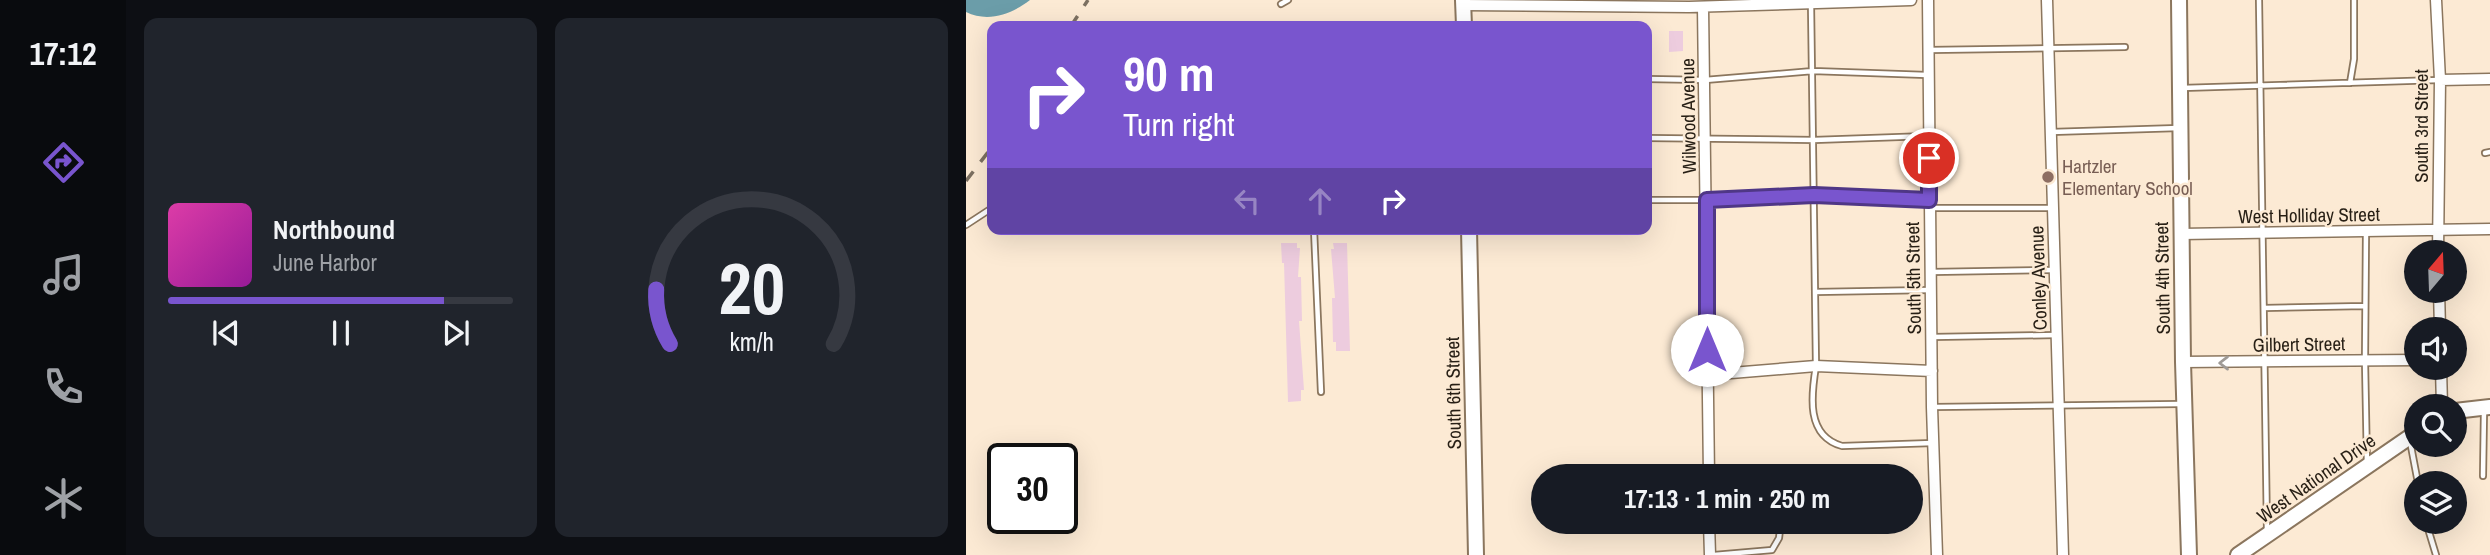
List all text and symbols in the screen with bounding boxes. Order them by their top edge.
text: 17:12 [29,32,97,75]
text: 90 m [1123,40,1215,106]
icon: right [1008,49,1099,140]
street label: Wilwood Avenue [1674,58,1702,174]
street label: South 3rd Street [2408,69,2434,183]
text: Turn right [1123,103,1235,146]
pin [1899,128,1959,188]
icon: directions [39,138,88,187]
icon: arrive [1910,139,1948,177]
place label: Hartzler Elementary School [2062,153,2193,201]
marker: Hartzler Elementary School [2040,169,2056,185]
icon: left [1228,182,1266,220]
icon: ahead [1301,182,1339,220]
icon: right [1374,182,1412,220]
street label: West Holliday Street [2238,201,2381,229]
text: Northbound [273,212,395,247]
street label: South 5th Street [1899,221,1927,335]
street label: South 4th Street [2148,221,2176,335]
street label: Conley Avenue [2023,225,2053,331]
text: 20 [718,239,785,337]
north arrow [2404,240,2468,303]
map controls [2404,240,2467,534]
text: June Harbor [273,247,377,278]
icon: music [39,250,88,299]
position arrow [1670,313,1744,387]
icon: previous [207,314,245,352]
icon: pause [322,314,360,352]
icon: next [437,314,475,352]
button: sound [2404,317,2467,380]
text: km/h [729,324,774,358]
street label: Gilbert Street [2252,330,2346,358]
street label: South 6th Street [1439,336,1467,450]
one-way arrow [2218,355,2228,371]
icon: phone [39,362,88,411]
button: search [2404,394,2467,457]
street label: West National Drive [2252,427,2380,529]
speed limit sign: 30 [987,443,1078,534]
button: layers [2404,471,2467,534]
icon: climate [39,474,88,523]
text: 17:13 · 1 min · 250 m [1624,481,1830,516]

